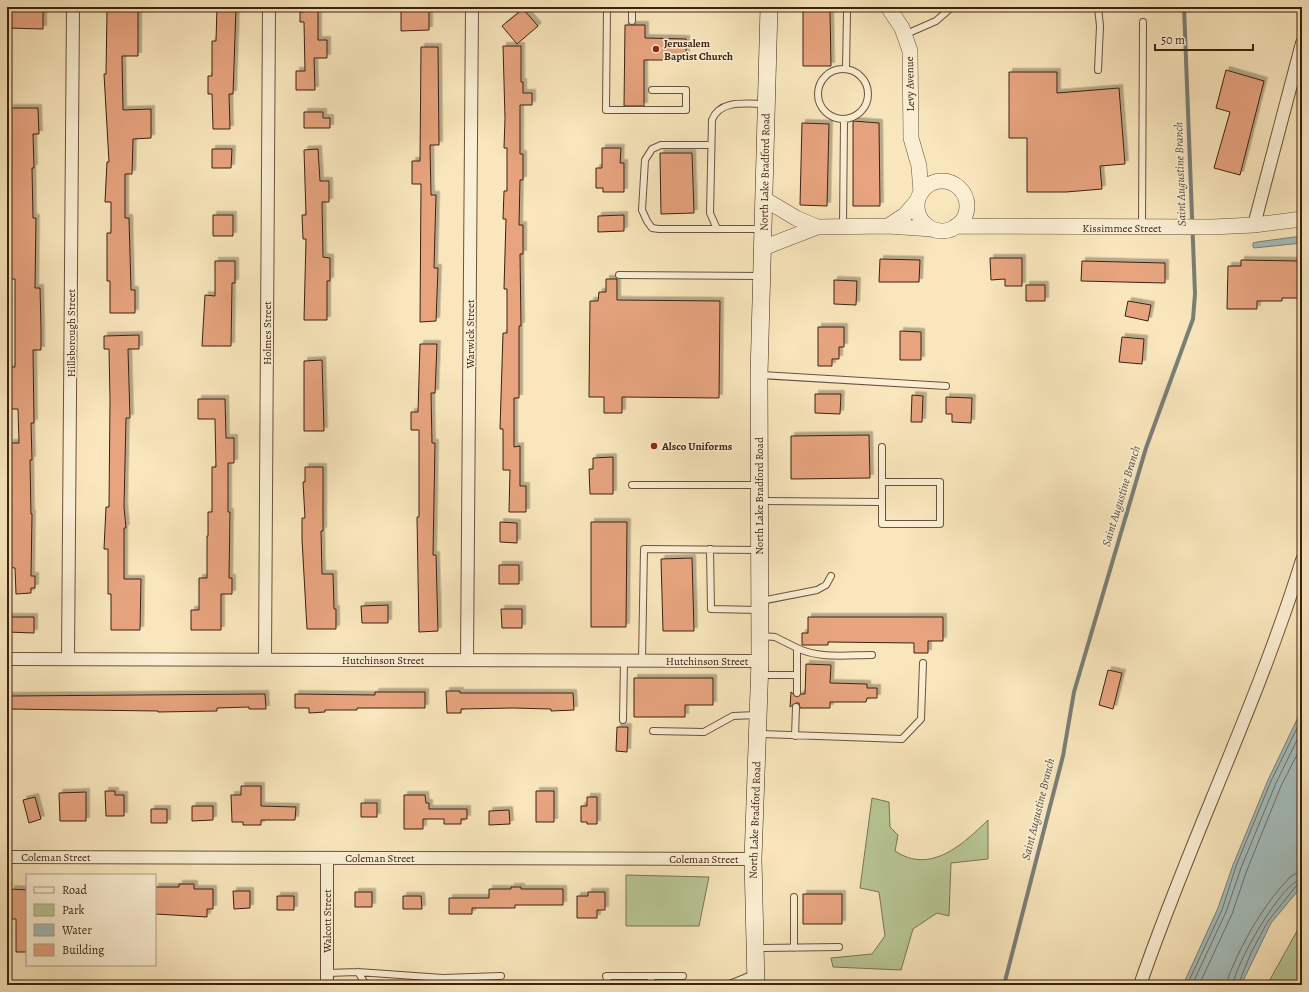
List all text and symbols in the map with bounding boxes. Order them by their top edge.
scale bar [1155,26,1253,52]
text: 50 m [1161,32,1185,48]
place label: Jerusalem Baptist Church [664,36,733,64]
marker: Jerusalem Baptist Church [651,44,661,54]
street label: Levy Avenue [902,56,918,112]
street label: North Lake Bradford Road [756,113,774,231]
water label: Saint Augustine Branch [1170,121,1190,227]
street label: Kissimmee Street [1082,221,1162,236]
street label: Hillsborough Street [64,288,79,377]
street label: Warwick Street [463,299,478,370]
street label: Holmes Street [260,301,275,365]
street label: North Lake Bradford Road [752,437,767,555]
place label: Alsco Uniforms [661,439,733,454]
marker: Alsco Uniforms [649,441,659,451]
water label: Saint Augustine Branch [1098,444,1144,548]
street label: Hutchinson Street [342,653,425,668]
street label: Hutchinson Street [666,654,749,669]
water label: Saint Augustine Branch [1018,756,1058,862]
street label: North Lake Bradford Road [745,761,765,879]
street label: Coleman Street [21,850,91,865]
street label: Coleman Street [345,851,415,866]
street label: Coleman Street [669,852,739,867]
legend [26,874,156,966]
text: Road [62,882,88,898]
street label: Walcott Street [320,889,335,954]
text: Park [62,902,85,918]
text: Water [61,922,92,938]
text: Building [62,942,104,958]

